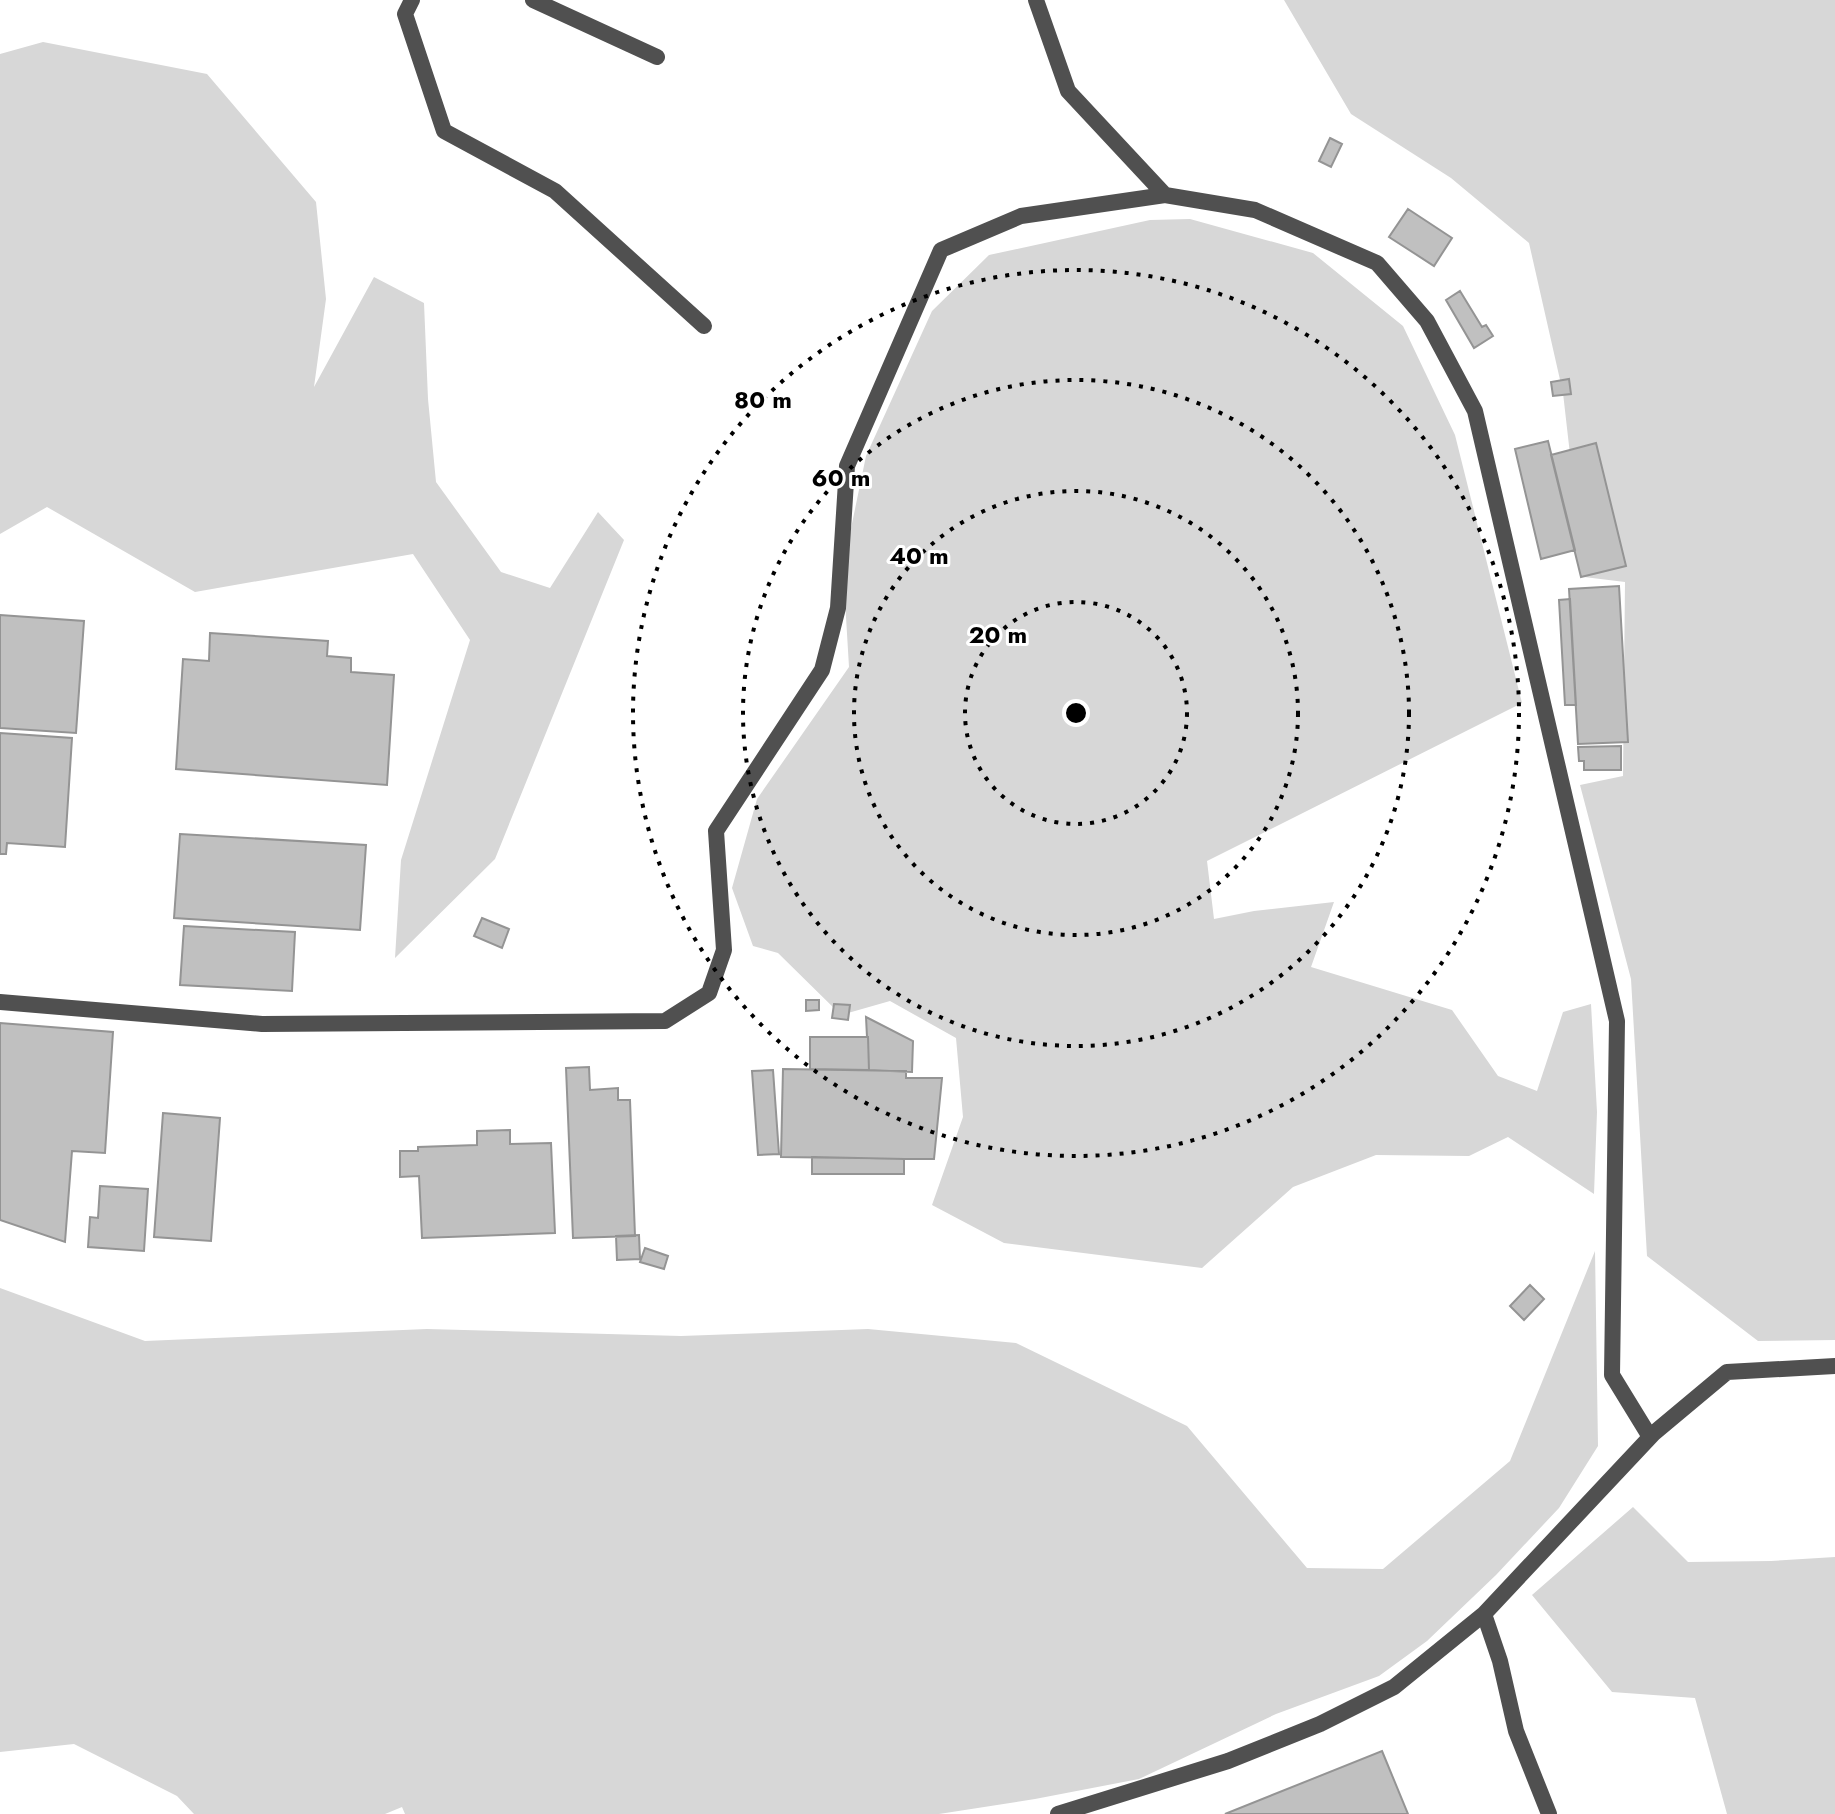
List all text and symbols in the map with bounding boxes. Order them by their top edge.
text: 80 m [734,382,792,417]
text: 60 m [812,460,870,495]
text: 40 m [889,538,949,573]
text: 20 m [969,617,1027,652]
centre of rings [1062,699,1090,727]

